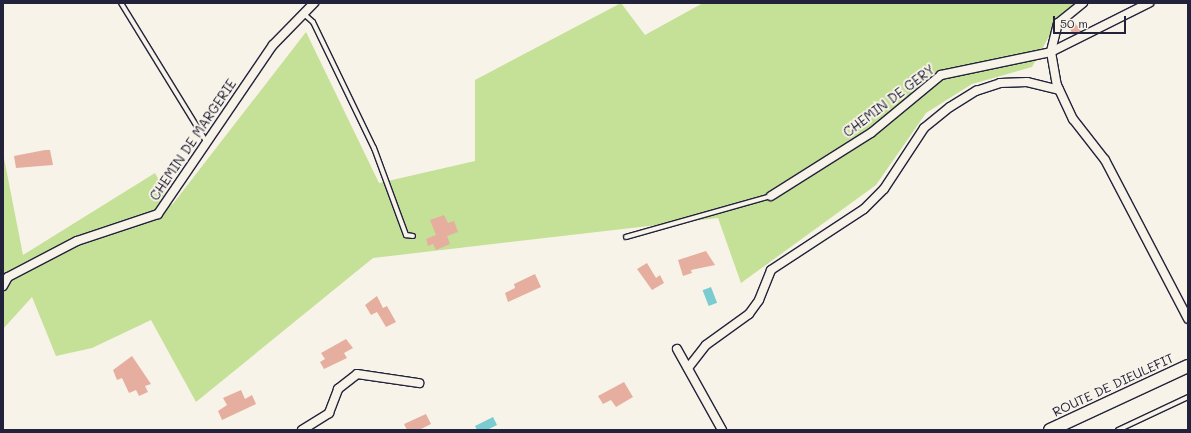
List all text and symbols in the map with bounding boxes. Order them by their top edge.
scale bar [1055,8,1128,34]
text: 50 m [1060,15,1088,31]
street label: CHEMIN DE GERY [840,62,938,140]
street label: CHEMIN DE MARGERIE [147,77,239,203]
street label: ROUTE DE DIEULEFIT [1050,350,1176,420]

